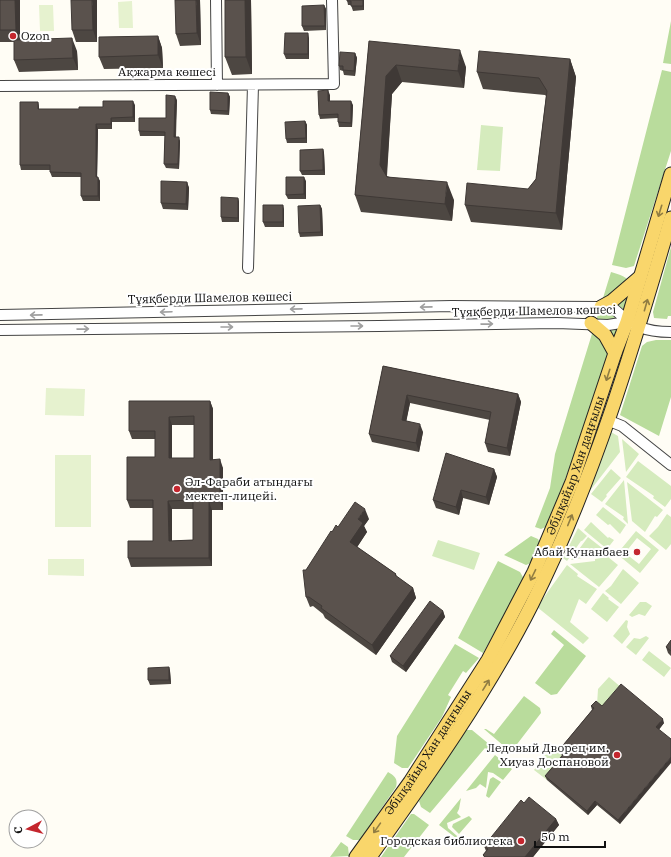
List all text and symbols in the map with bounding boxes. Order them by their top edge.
place label: Ozon [21,28,50,43]
marker: Ozon [8,31,18,41]
street label: Ақжарма көшесі [118,64,216,79]
one-way arrow [656,204,663,217]
street label: Тұяқберди Шамелов көшесі [128,289,293,306]
one-way arrow [643,299,650,312]
street label: Тұяқберди Шамелов көшесі [452,302,617,319]
one-way arrow [420,303,433,311]
one-way arrow [290,305,303,313]
one-way arrow [160,308,173,316]
one-way arrow [30,312,43,319]
one-way arrow [480,320,493,328]
one-way arrow [350,322,363,330]
one-way arrow [220,323,233,331]
one-way arrow [76,325,89,333]
one-way arrow [603,369,611,381]
street label: Әбілқайыр Хан даңғылы [543,393,607,537]
place label: Әл-Фараби атындағы мектеп-лицейі. [185,474,313,503]
marker: Әл-Фараби атындағы мектеп-лицейі. [172,484,182,494]
one-way arrow [566,514,574,526]
place label: Абай Кунанбаев [534,544,629,559]
marker: Абай Кунанбаев [632,547,642,557]
one-way arrow [529,569,536,581]
one-way arrow [482,679,490,691]
street label: Әбілқайыр Хан даңғылы [381,686,474,818]
place label: Ледовый Дворец им. Хиуаз Доспановой [487,740,609,769]
marker: Ледовый Дворец им. Хиуаз Доспановой [612,750,622,760]
north arrow [8,809,48,849]
one-way arrow [372,823,381,834]
scale bar [535,823,605,849]
text: С [11,826,25,835]
text: 50 m [541,829,570,844]
place label: Городская библиотека [380,833,513,848]
marker: Городская библиотека [516,836,526,846]

